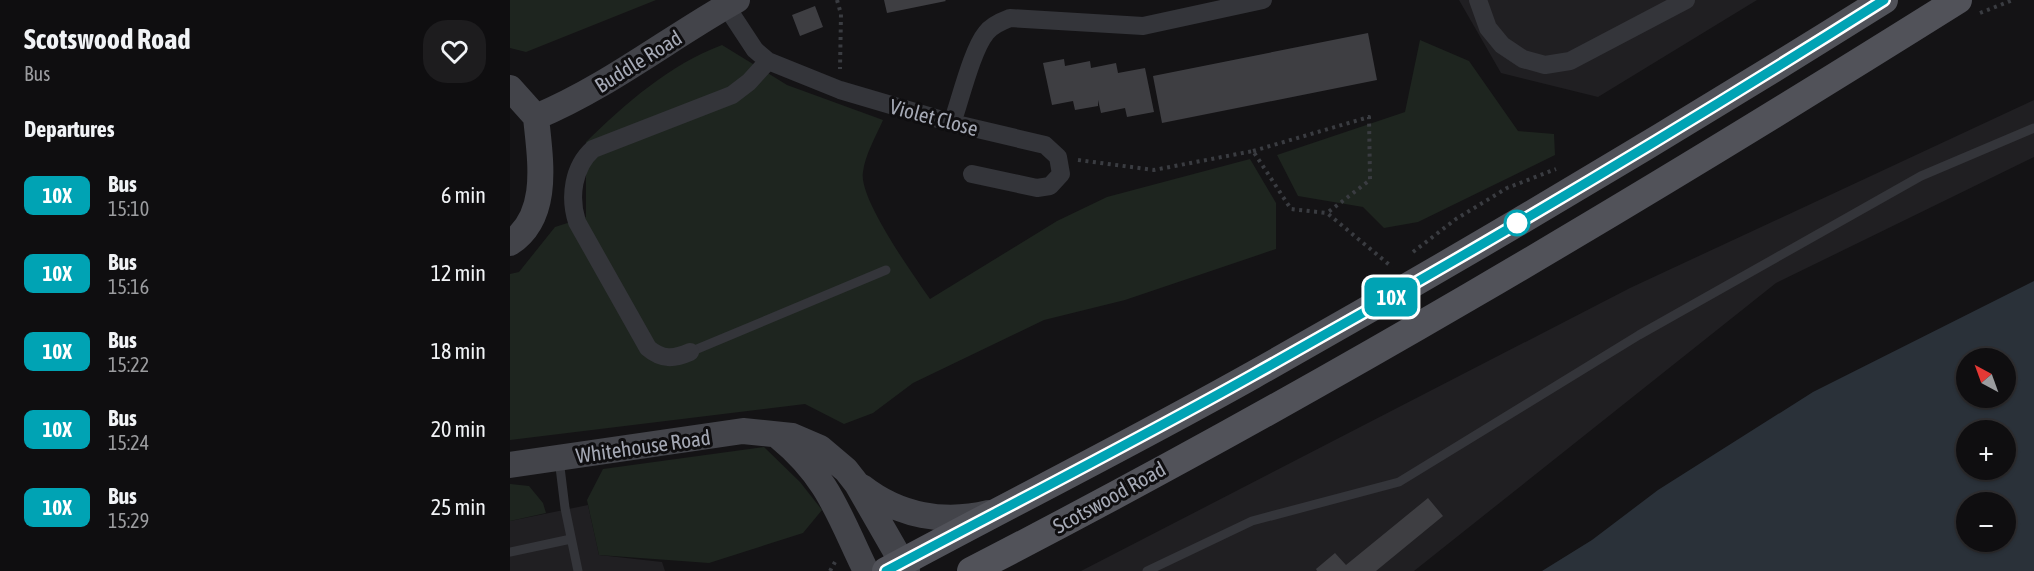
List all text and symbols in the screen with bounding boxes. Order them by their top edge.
button: heart [423,20,486,83]
text: Scotswood Road [24,23,191,55]
street label: Buddle Road [590,25,686,97]
text: Bus [24,62,50,85]
street label: Violet Close [887,94,981,140]
text: Departures [24,116,114,142]
text: Bus [108,171,137,197]
text: 6 min [441,182,486,208]
text: 10X [42,183,72,207]
text: 15:10 [108,197,149,220]
unlabelled marker [1504,210,1530,236]
text: Bus [108,249,137,275]
text: 12 min [431,260,486,286]
text: 10X [42,261,72,285]
text: 15:16 [108,275,149,298]
line badge: 10X [1356,278,1426,316]
text: 10X [1376,285,1406,309]
text: Bus [108,327,137,353]
text: 18 min [431,338,486,364]
text: 10X [42,339,72,363]
north arrow [1956,348,2016,408]
map controls [1956,348,2016,552]
text: 15:22 [108,353,149,376]
text: Bus [108,405,137,431]
text: 20 min [431,416,486,442]
text: 10X [42,417,72,441]
button: + [1956,420,2016,480]
street label: Whitehouse Road [574,425,712,467]
text: 15:24 [108,431,149,454]
street label: Scotswood Road [1049,456,1169,538]
text: Bus [108,483,137,509]
button: − [1956,492,2016,552]
text: 25 min [431,494,486,520]
text: 10X [42,495,72,519]
text: 15:29 [108,509,149,532]

